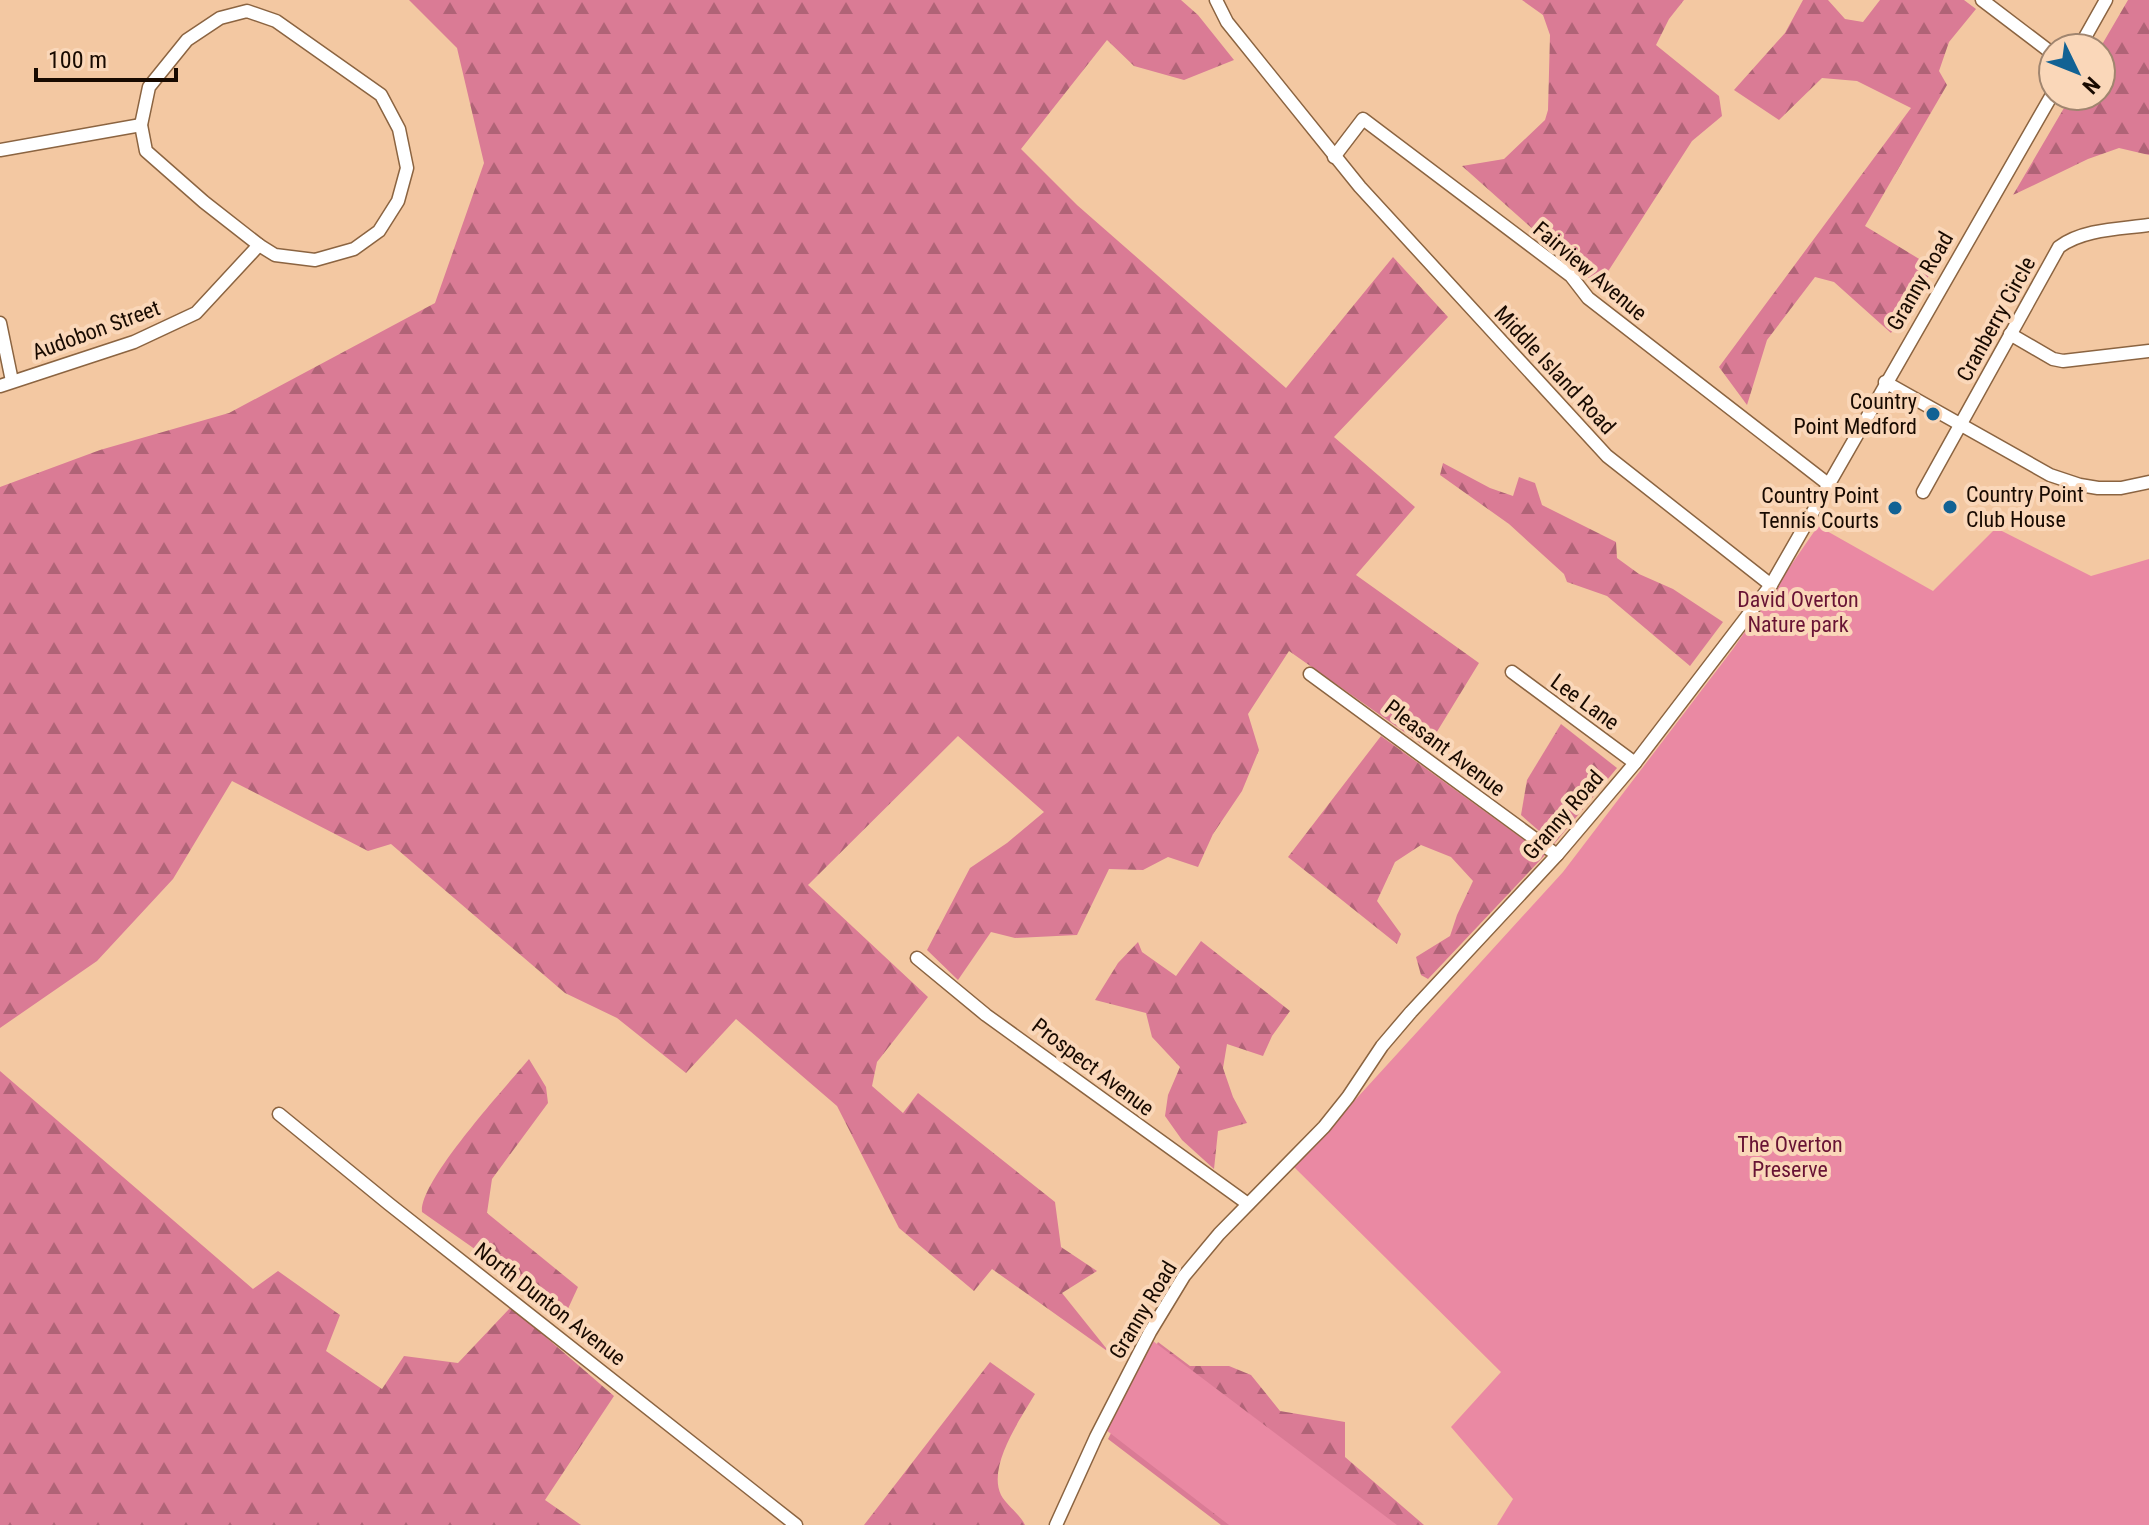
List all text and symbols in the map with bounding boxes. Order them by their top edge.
scale bar [36,32,176,82]
north arrow [2037,32,2117,112]
text: 100 m [48,46,107,74]
text: N [2078,72,2105,99]
street label: Fairview Avenue [1528,216,1652,326]
street label: Granny Road [1882,227,1958,335]
street label: Cranberry Circle [1952,252,2040,386]
street label: Audobon Street [29,295,163,365]
street label: Middle Island Road [1489,301,1621,439]
place label: Country Point Medford [1793,389,1917,439]
marker: Country Point Medford [1924,405,1942,423]
place label: Country Point Club House [1966,482,2084,532]
place label: Country Point Tennis Courts [1759,483,1879,533]
marker: Country Point Club House [1941,498,1959,516]
marker: Country Point Tennis Courts [1886,499,1904,517]
park label: David Overton Nature park [1737,587,1859,637]
street label: Lee Lane [1546,669,1624,735]
street label: Pleasant Avenue [1380,695,1510,801]
street label: Granny Road [1518,765,1608,865]
street label: Prospect Avenue [1027,1013,1159,1121]
park label: The Overton Preserve [1737,1132,1843,1182]
street label: North Dunton Avenue [470,1237,630,1371]
street label: Granny Road [1104,1257,1182,1363]

